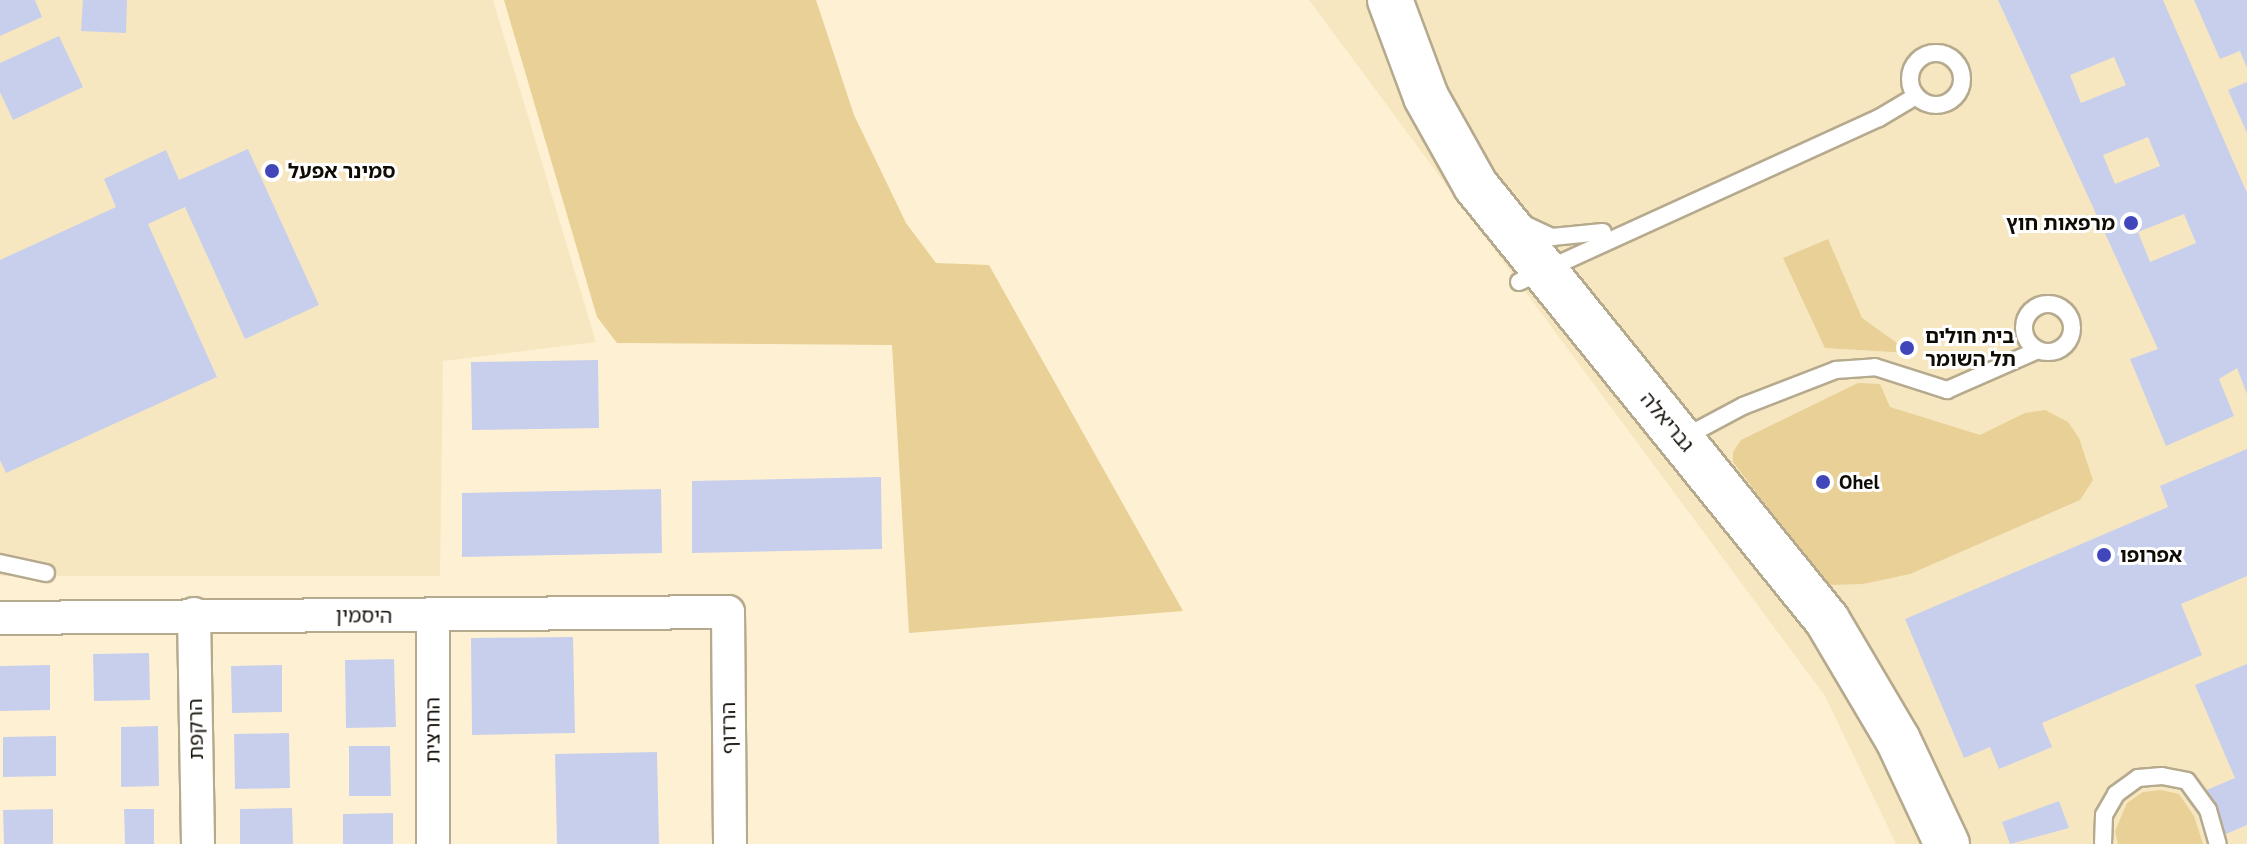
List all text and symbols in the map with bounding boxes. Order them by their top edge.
place label: סמינר אפעל [288,159,396,183]
marker: סמינר אפעל [263,162,281,180]
place label: מרפאות חוץ [2006,211,2115,235]
marker: מרפאות חוץ [2122,214,2140,232]
place label: בית חולים תל השומר [1925,324,2016,371]
marker: בית חולים תל השומר [1896,337,1918,359]
street label: גבריאלה [1635,387,1699,457]
place label: Ohel [1839,470,1879,494]
marker: Ohel [1814,473,1832,491]
place label: אפרופו [2120,543,2182,567]
marker: אפרופו [2095,546,2113,564]
street label: היסמין [335,604,393,628]
street label: החרצית [421,697,445,763]
street label: הרקפת [183,698,209,760]
street label: הרדוף [717,702,741,754]

